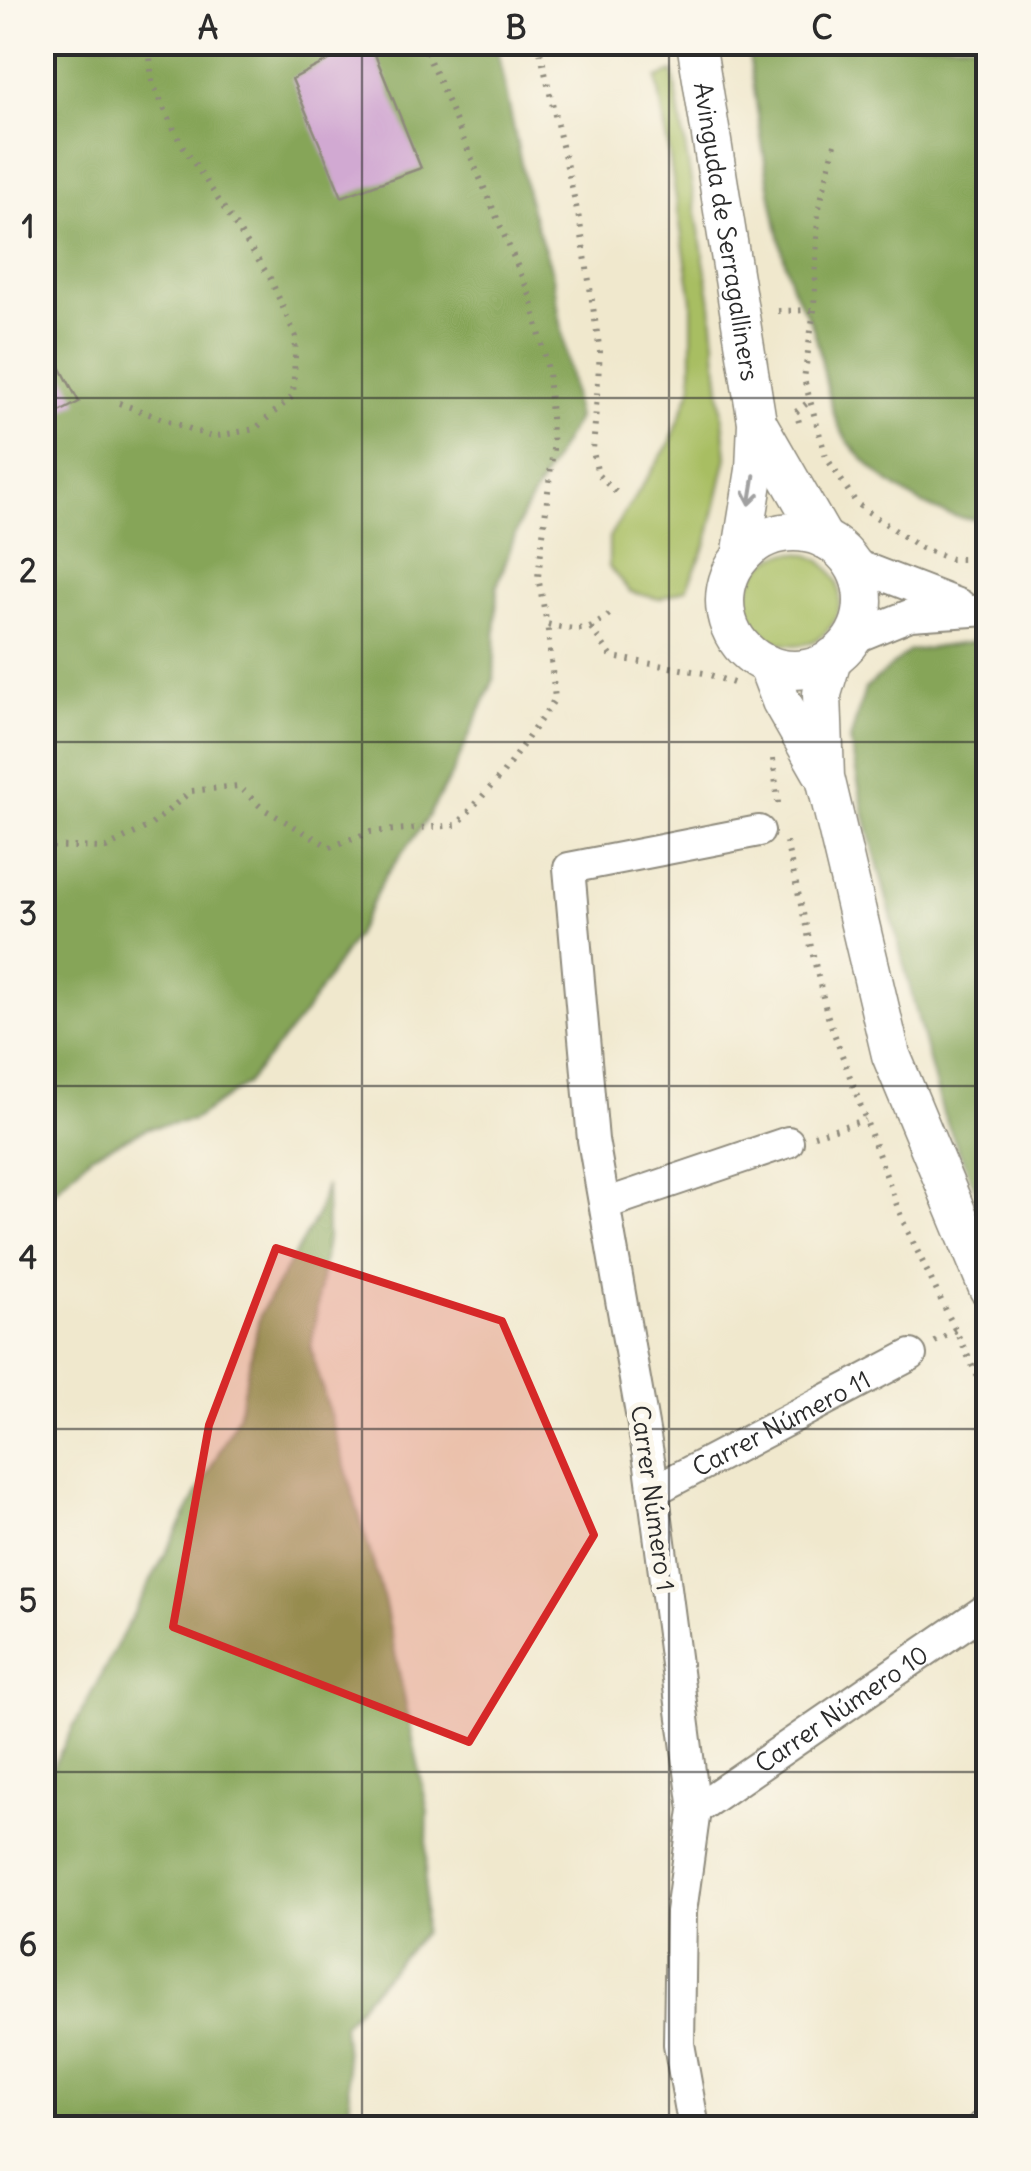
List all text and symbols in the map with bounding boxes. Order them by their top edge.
text: A [198,7,218,48]
text: B [506,7,526,48]
text: C [811,7,833,48]
street label: Avinguda de Serragalliners [687,80,766,383]
text: 1 [22,206,34,247]
one-way arrow [742,473,760,506]
text: 2 [19,550,37,591]
text: 3 [19,893,37,934]
text: 4 [19,1237,37,1278]
street label: Carrer Número 11 [687,1363,876,1483]
street label: Carrer Número 1 [624,1403,682,1593]
text: 5 [19,1580,37,1621]
street label: Carrer Número 10 [749,1638,934,1780]
text: 6 [19,1924,37,1965]

